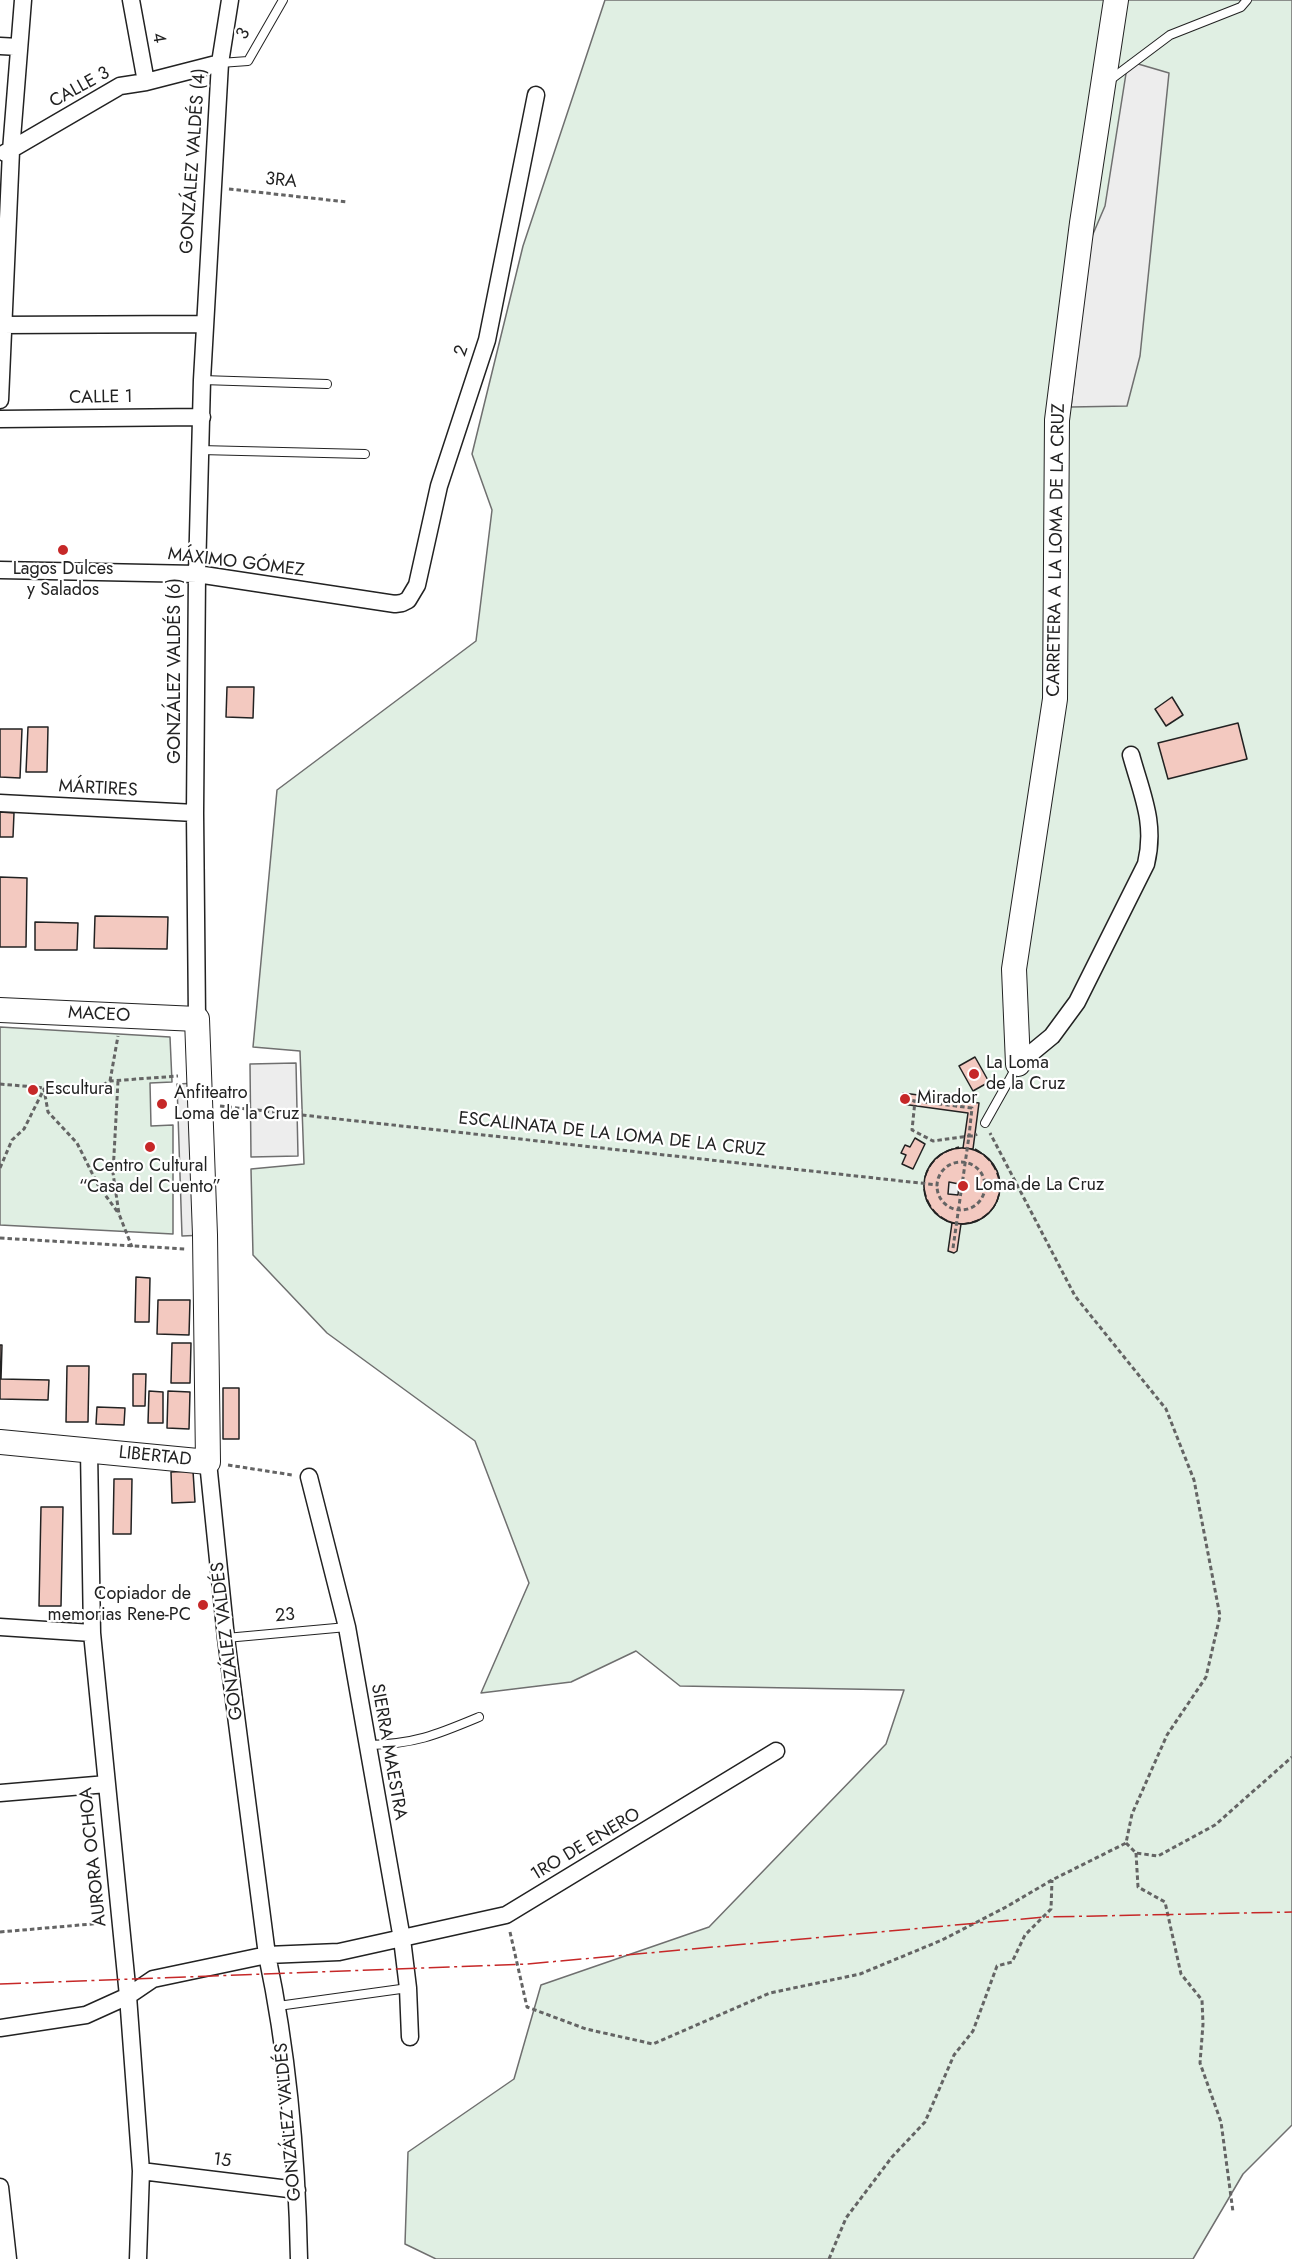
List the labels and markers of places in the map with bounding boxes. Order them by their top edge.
marker: Lagos Dulces y Salados [56,543,70,557]
place label: Lagos Dulces y Salados [13,559,113,602]
place label: La Loma de la Cruz [986,1053,1065,1096]
marker: La Loma de la Cruz [967,1067,981,1081]
place label: Escultura [45,1079,113,1101]
marker: Escultura [26,1083,40,1097]
place label: Anfiteatro Loma de la Cruz [174,1083,299,1126]
place label: Mirador [917,1088,977,1110]
marker: Mirador [898,1092,912,1106]
marker: Anfiteatro Loma de la Cruz [155,1097,169,1111]
marker: Centro Cultural “Casa del Cuento” [143,1140,157,1154]
place label: Centro Cultural “Casa del Cuento” [79,1156,221,1198]
place label: Loma de La Cruz [975,1175,1104,1197]
marker: Loma de La Cruz [956,1179,970,1193]
place label: Copiador de memorias Rene-PC [48,1584,191,1626]
marker: Copiador de memorias Rene-PC [196,1598,210,1612]

